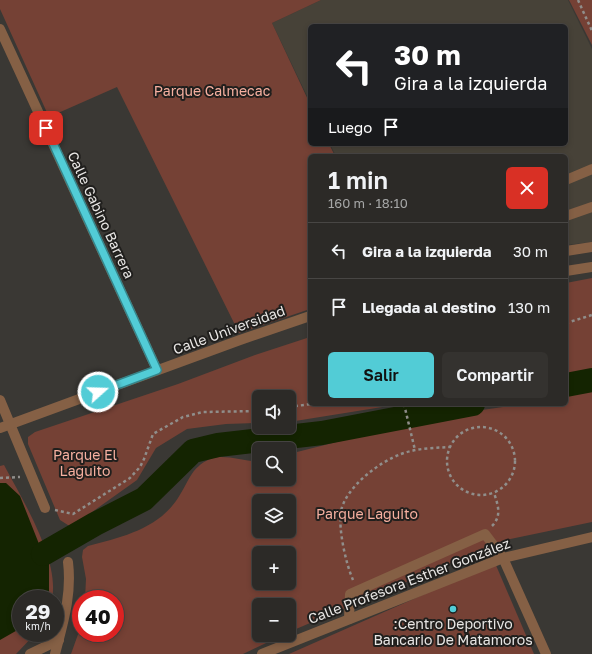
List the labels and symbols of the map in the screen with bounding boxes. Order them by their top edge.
park label: Parque Calmecac [154,82,271,99]
pin [29,111,63,145]
street label: Calle Gabino Barrera [65,149,138,281]
street label: Calle Universidad [171,301,287,358]
position arrow [77,371,119,413]
park label: Parque El Laguito [53,446,117,479]
park label: Parque Laguito [316,505,418,522]
street label: Calle Profesora Esther González [305,534,512,627]
speed limit sign: 40 [72,590,124,642]
marker: :Centro Deportivo Bancario De Matamoros [448,604,458,614]
place label: :Centro Deportivo Bancario De Matamoros [373,615,533,648]

